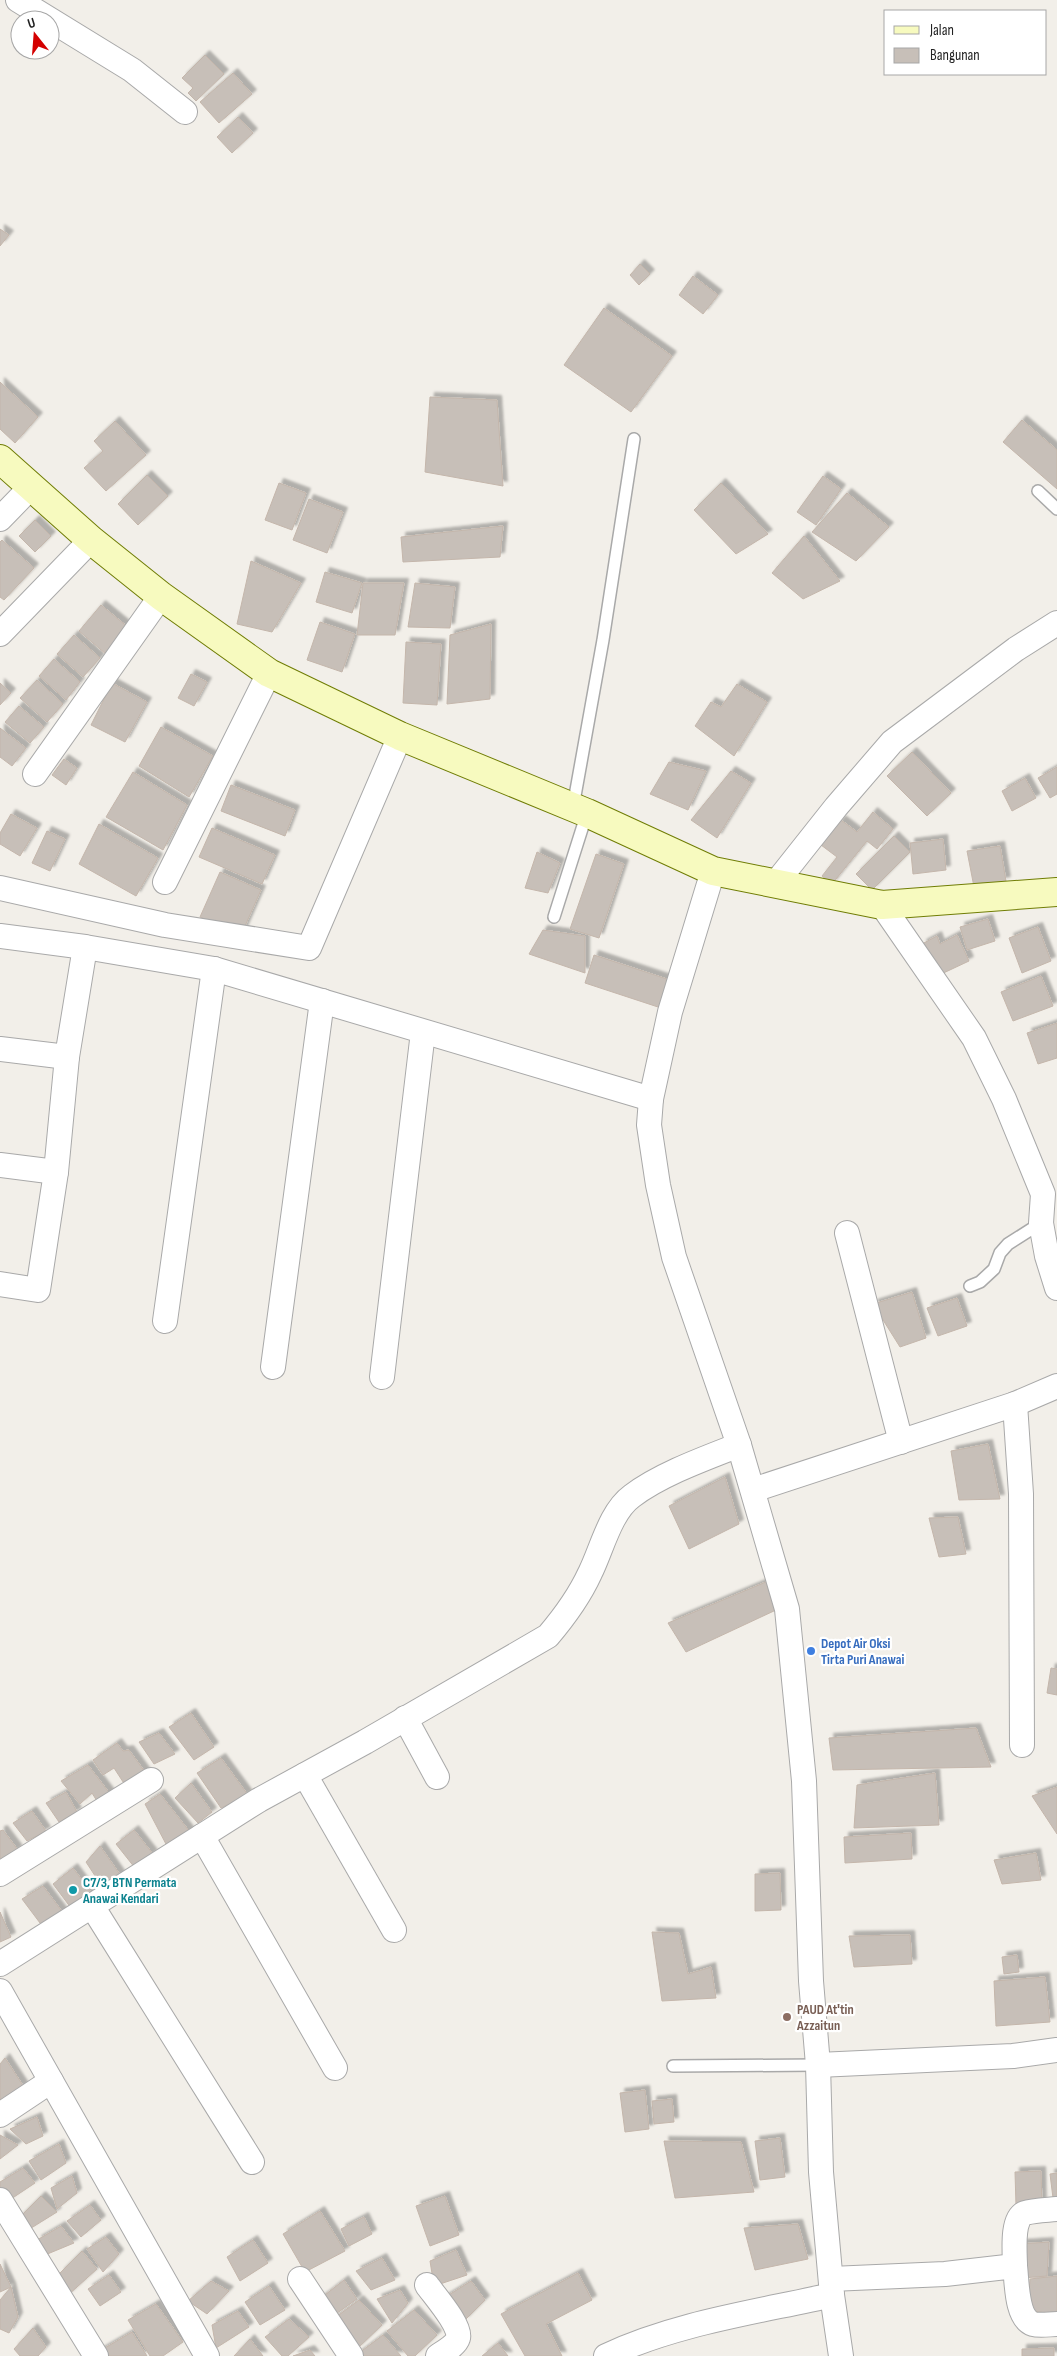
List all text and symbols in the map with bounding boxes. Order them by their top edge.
north arrow [10,10,60,60]
legend [884,10,1047,75]
text: U [25,14,37,32]
text: Jalan [929,21,954,40]
text: Bangunan [930,46,980,65]
place label: Depot Air Oksi Tirta Puri Anawai [821,1635,905,1668]
marker: Depot Air Oksi Tirta Puri Anawai [805,1645,817,1657]
place label: C7/3, BTN Permata Anawai Kendari [82,1874,177,1907]
marker: C7/3, BTN Permata Anawai Kendari [67,1884,79,1896]
place label: PAUD At'tin Azzaitun [796,2001,854,2034]
marker: PAUD At'tin Azzaitun [781,2011,793,2023]

